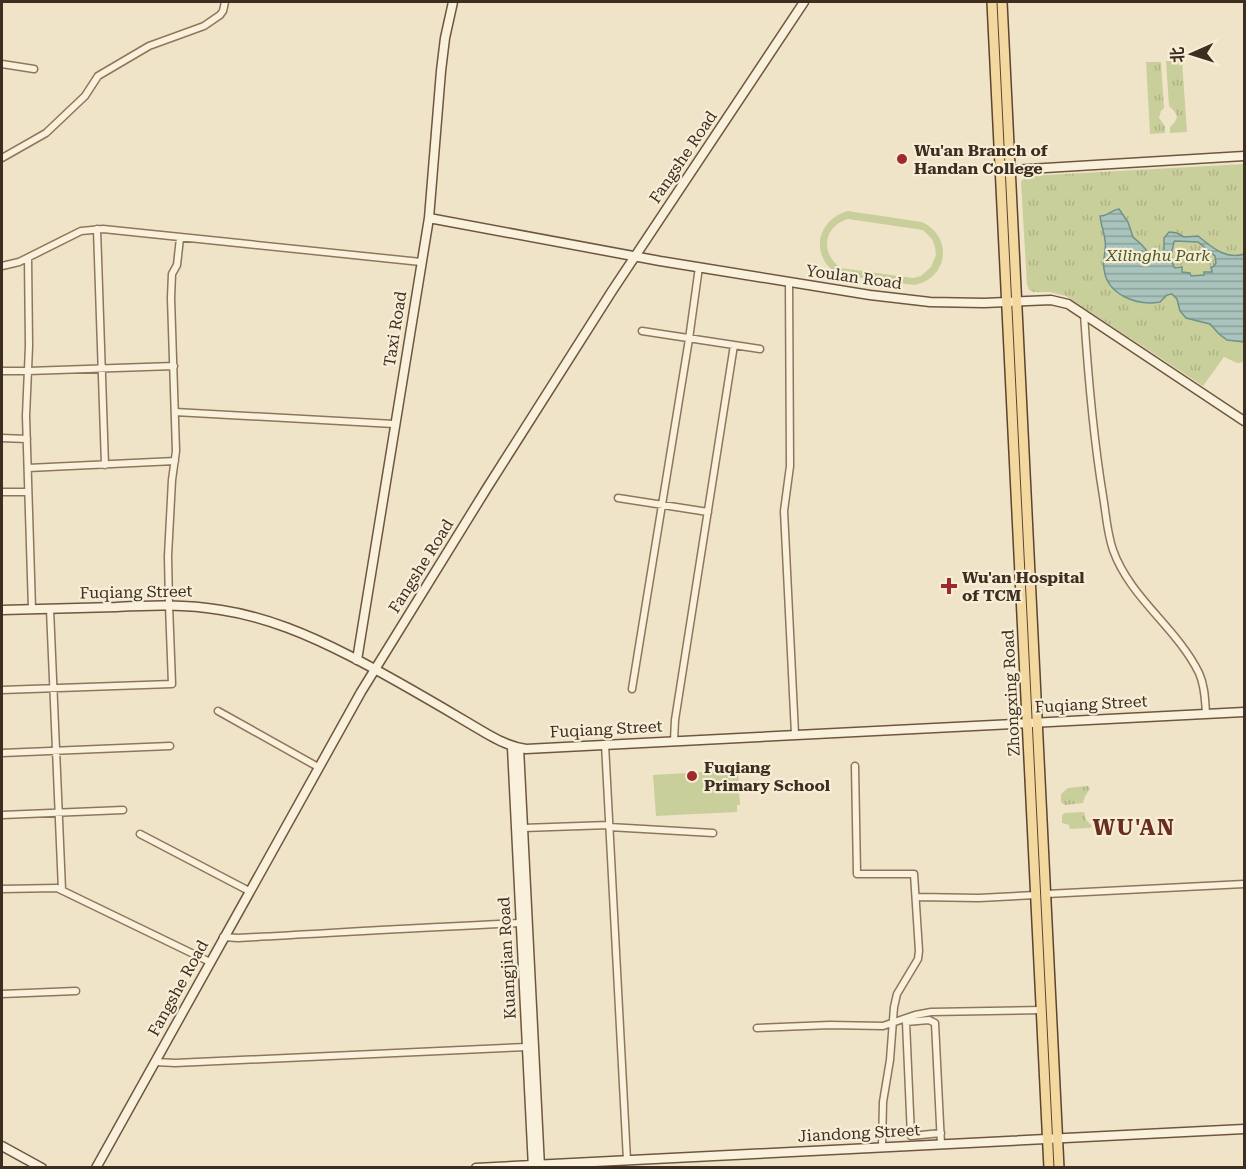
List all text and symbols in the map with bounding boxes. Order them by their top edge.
north arrow [1162,24,1222,84]
text: 北 [1168,46,1187,63]
street label: Fangshe Road [645,107,721,207]
place label: Wu'an Branch of Handan College [914,141,1049,178]
marker: Wu'an Branch of Handan College [895,152,909,166]
park label: Xilinghu Park [1105,246,1210,265]
street label: Youlan Road [805,261,903,293]
street label: Taxi Road [380,290,410,368]
street label: Fangshe Road [385,516,457,616]
place label: Wu'an Hospital of TCM [962,568,1085,605]
marker: Wu'an Hospital of TCM [940,577,958,595]
street label: Fuqiang Street [79,582,193,602]
street label: Zhongxing Road [998,629,1024,757]
street label: Fuqiang Street [1034,692,1148,716]
street label: Fuqiang Street [549,717,663,741]
place label: Fuqiang Primary School [704,758,831,795]
marker: Fuqiang Primary School [685,769,699,783]
district label: WU'AN [1093,815,1175,840]
street label: Kuangjian Road [494,896,520,1020]
street label: Fangshe Road [144,937,212,1039]
street label: Jiandong Street [797,1120,921,1146]

